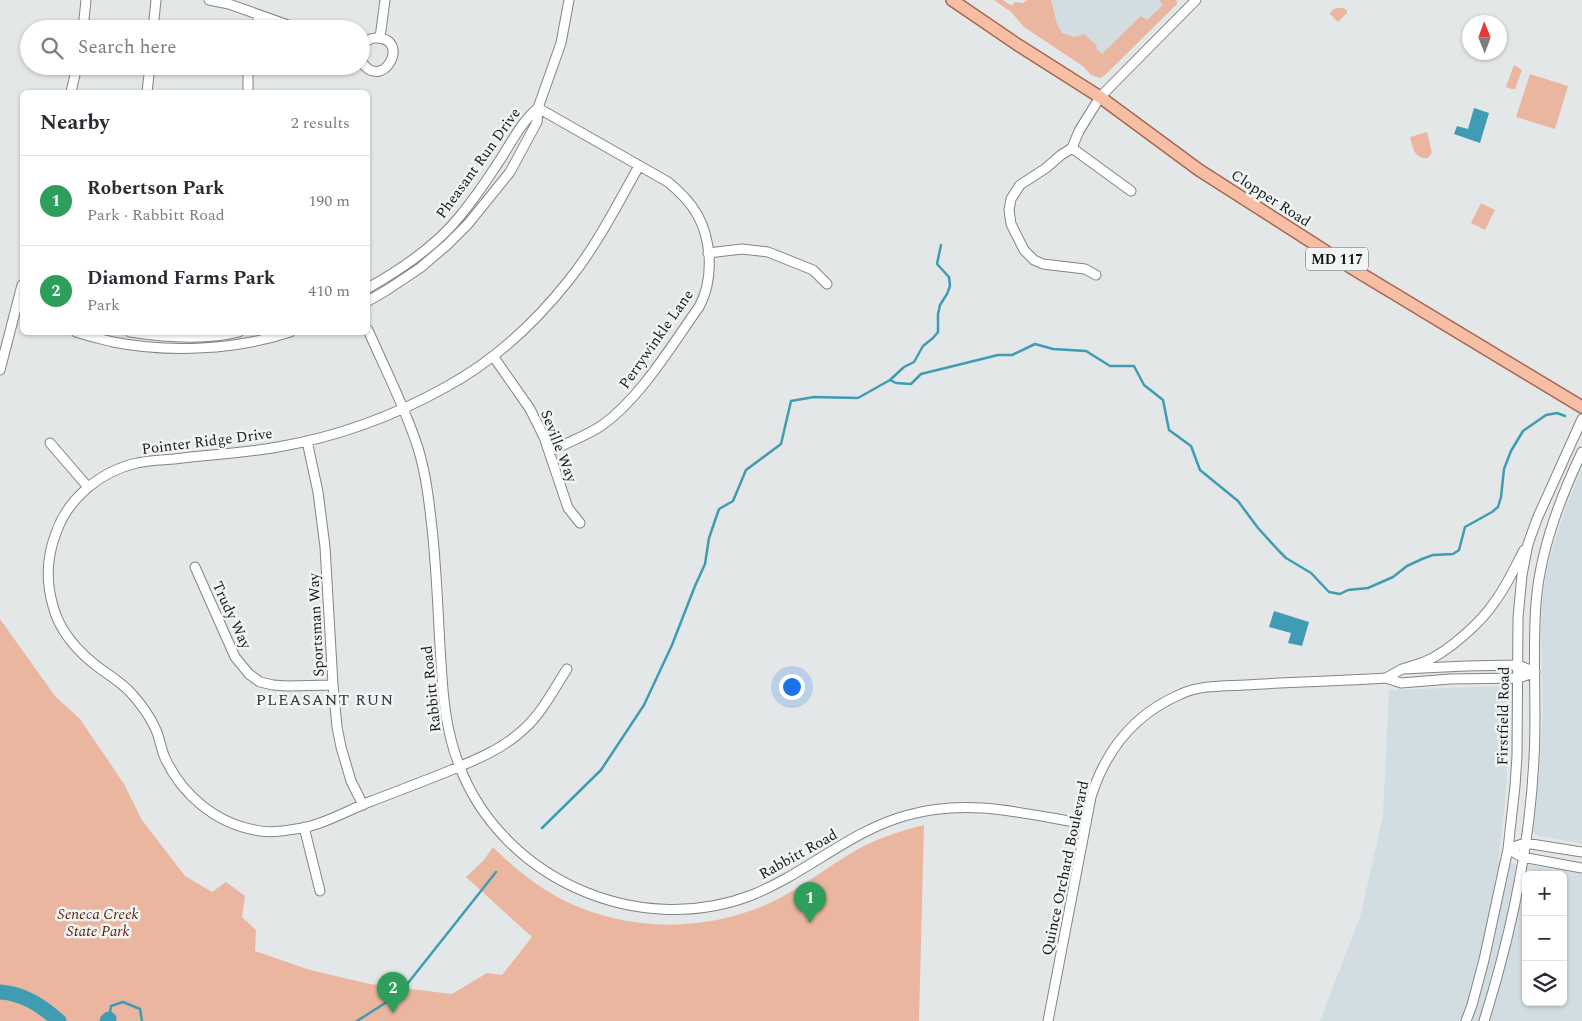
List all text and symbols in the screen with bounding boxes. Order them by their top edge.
north arrow [1462,15,1507,60]
search box [20,20,370,75]
text: Search here [78,33,177,62]
icon: search [38,34,66,62]
street label: Pheasant Run Drive [430,103,527,223]
text: Nearby [40,107,110,139]
text: 2 results [291,111,350,135]
street label: Clopper Road [1226,164,1315,233]
text: Robertson Park [87,174,224,203]
text: 1 [52,189,60,213]
text: 190 m [308,189,350,213]
text: Park · Rabbitt Road [87,203,225,227]
road number: MD 117 [1306,248,1368,270]
text: Diamond Farms Park [87,264,275,293]
text: 2 [52,279,60,303]
text: 410 m [308,279,350,303]
street label: Perrywinkle Lane [613,285,699,394]
text: Park [87,293,120,317]
street label: Seville Way [534,407,583,487]
street label: Pointer Ridge Drive [140,422,274,461]
street label: Sportsman Way [302,572,331,677]
street label: Trudy Way [206,578,258,654]
street label: Rabbitt Road [416,645,447,733]
street label: Firstfield Road [1491,666,1516,766]
your location [779,674,805,700]
district label: PLEASANT RUN [256,688,394,712]
street label: Quince Orchard Boulevard [1036,778,1095,958]
street label: Rabbitt Road [755,823,842,886]
map controls [1522,871,1567,1006]
button: + [1522,871,1567,916]
pin: 1 [794,882,826,923]
park label: Seneca Creek State Park [57,903,139,943]
button: − [1522,916,1567,961]
button: layers [1522,961,1567,1006]
pin: 2 [377,972,409,1013]

